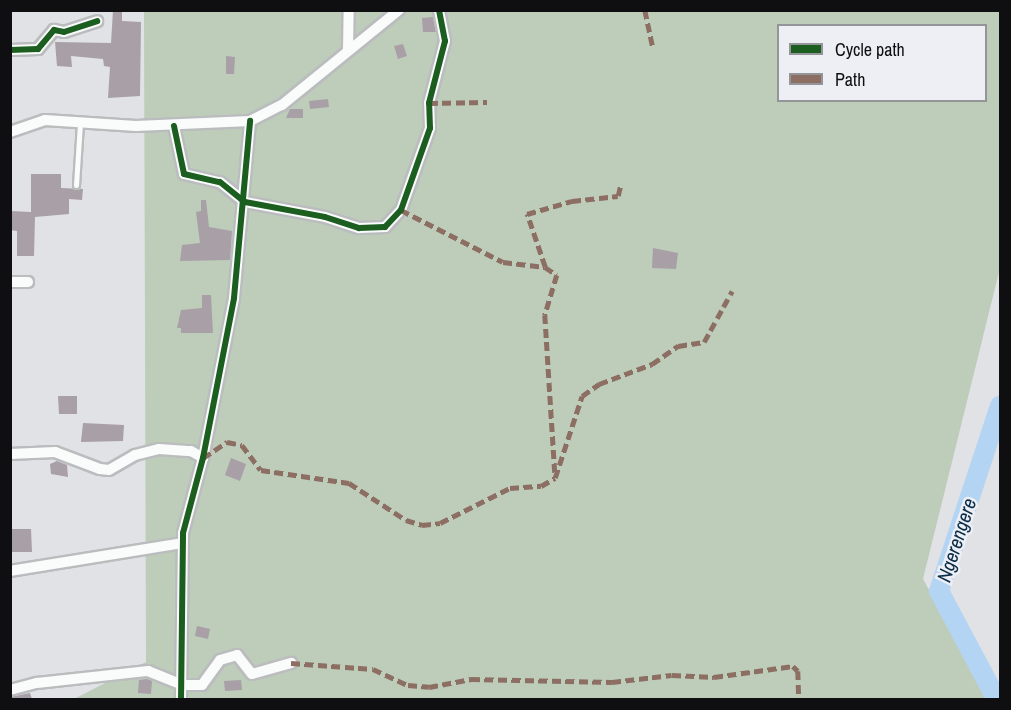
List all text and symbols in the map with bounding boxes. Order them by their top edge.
legend [777,24,987,102]
text: Cycle path [835,37,905,62]
text: Path [835,67,865,92]
water label: Ngerengere [931,495,981,585]

